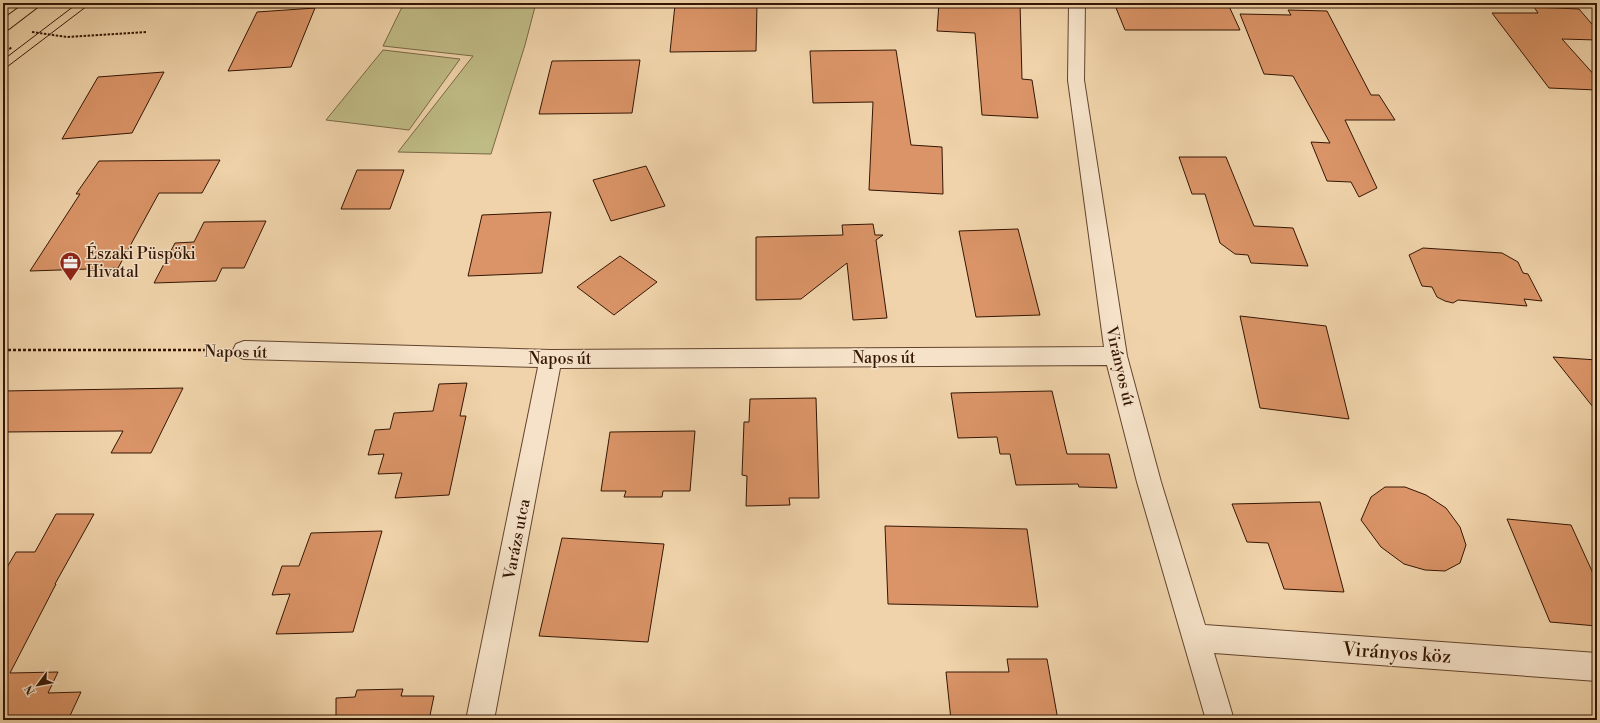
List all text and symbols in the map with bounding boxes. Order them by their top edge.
place label: Északi Püspöki Hivatal [86,242,196,282]
office icon: Északi Püspöki Hivatal [58,249,84,282]
street label: Virányos út [1101,323,1139,409]
street label: Napos út [204,341,268,363]
street label: Napos út [852,348,916,368]
street label: Napos út [528,349,592,369]
street label: Varázs utca [499,496,535,582]
street label: Virányos köz [1341,637,1452,669]
north arrow [18,665,58,705]
text: N [22,682,39,697]

